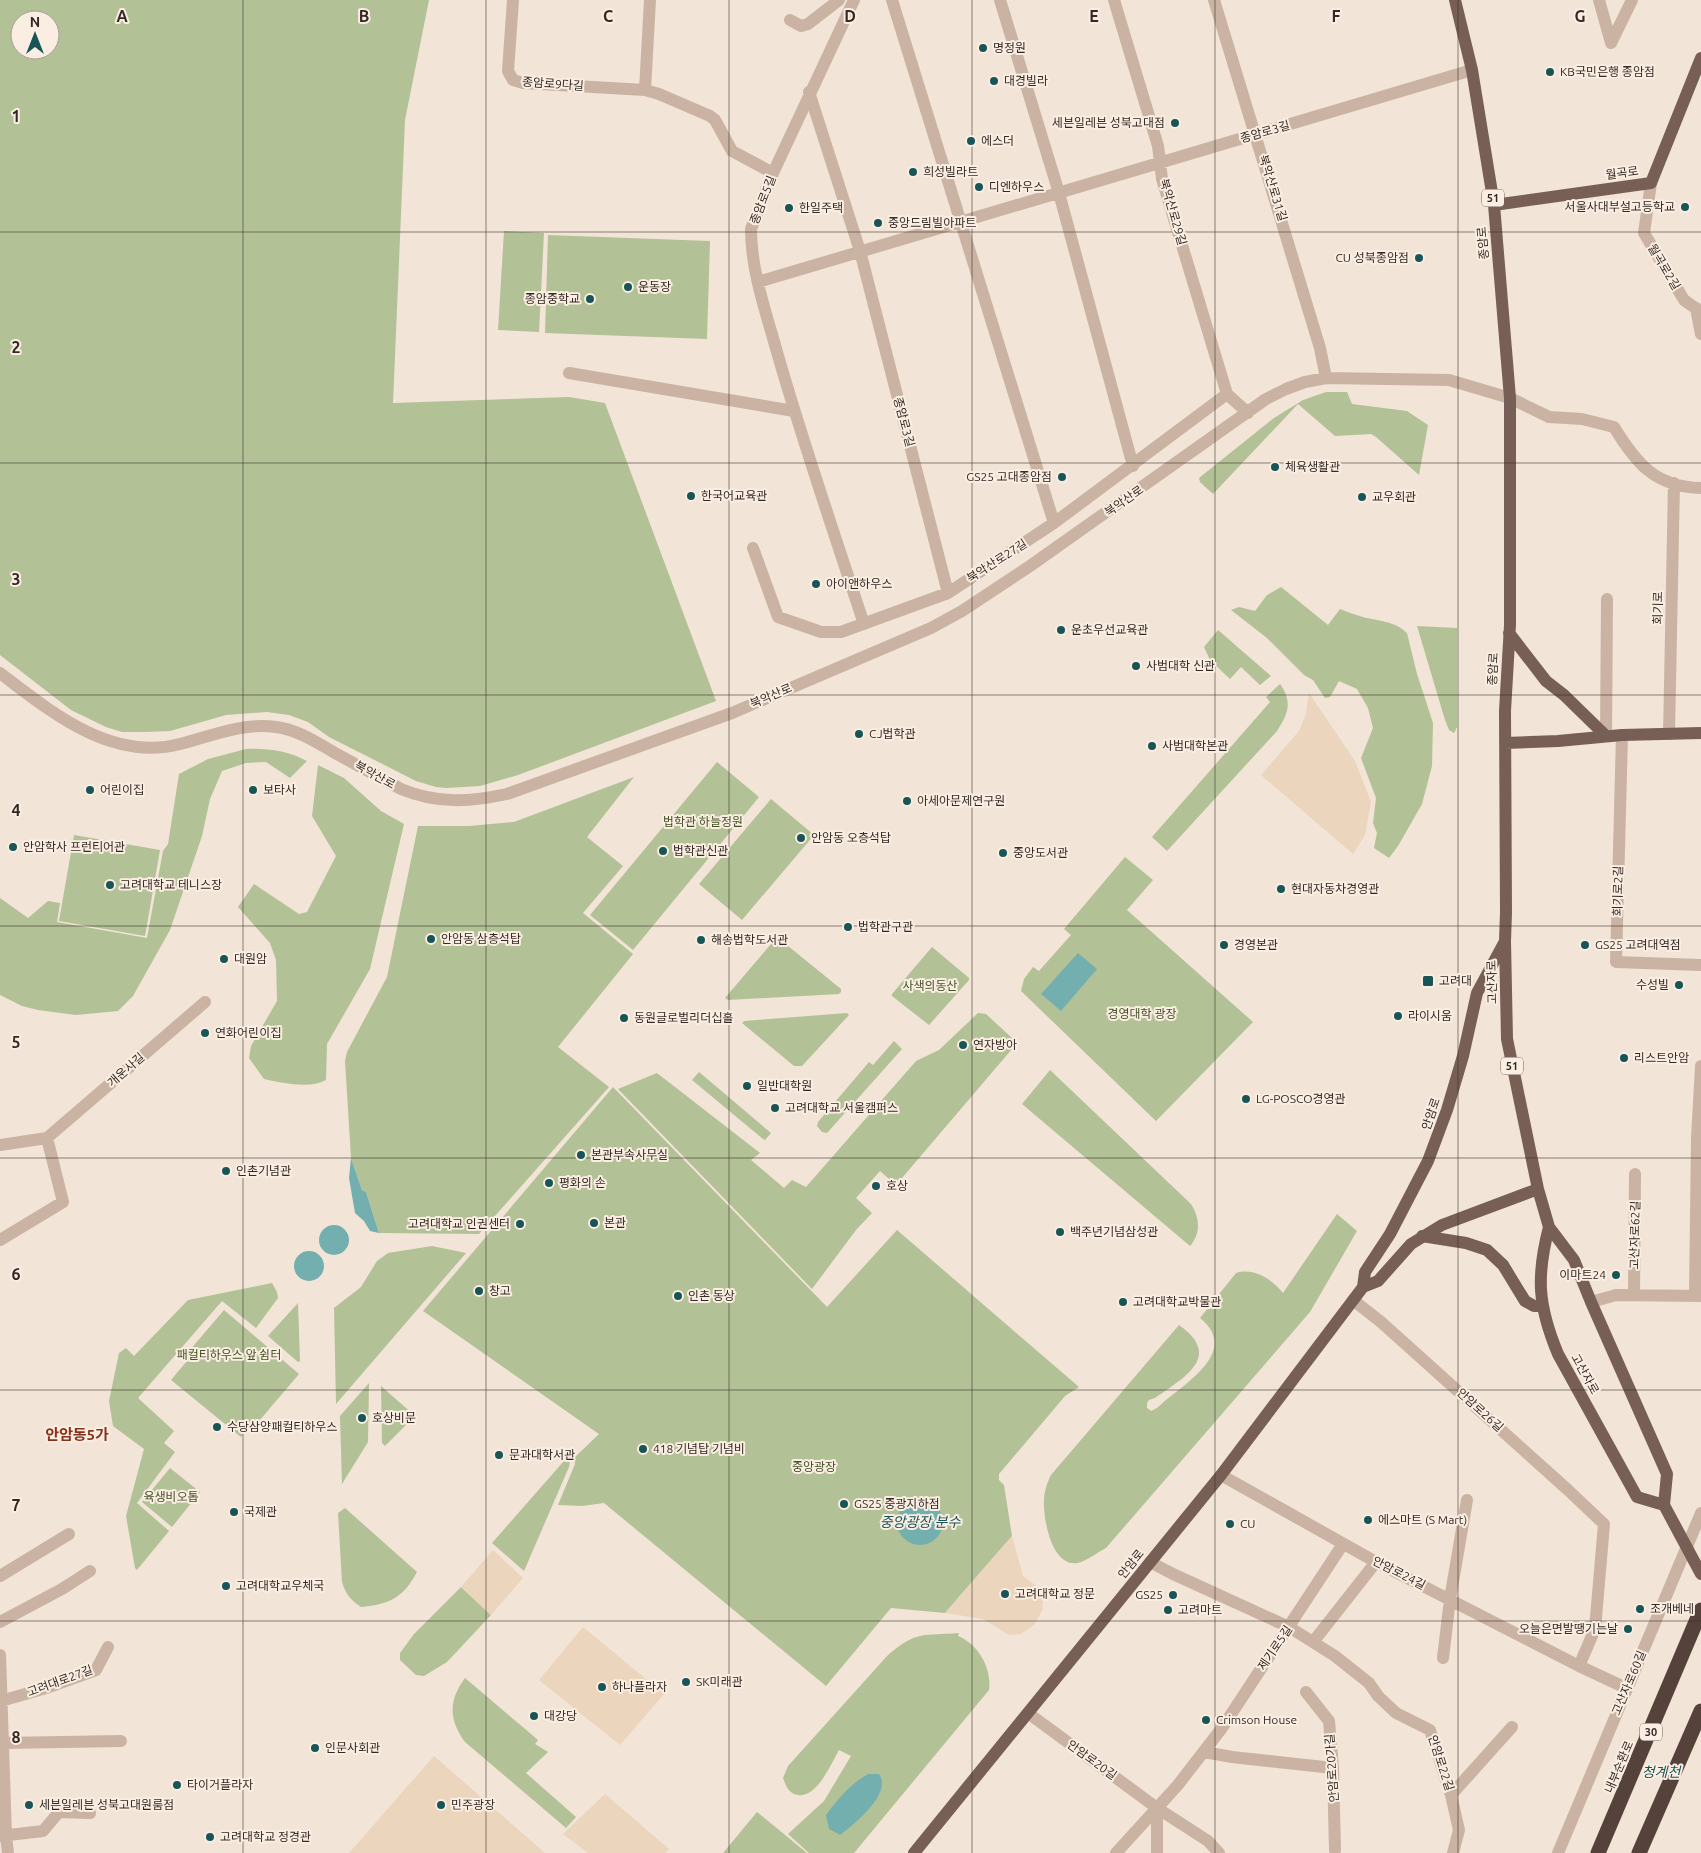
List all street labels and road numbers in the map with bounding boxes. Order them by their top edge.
street label: 종암로9다길 [522,75,584,92]
street label: 종암로3길 [1239,118,1291,145]
street label: 북악산로31길 [1257,153,1290,223]
street label: 월곡로 [1605,164,1639,181]
street label: 종암로5길 [747,174,778,226]
street label: 북악산로29길 [1158,177,1189,247]
road number: 51 [1482,190,1504,207]
street label: 종암로 [1475,226,1490,260]
street label: 월곡로2길 [1646,242,1683,292]
street label: 종암로3길 [892,396,917,448]
street label: 북악산로 [1102,483,1146,519]
street label: 북악산로27길 [964,536,1029,585]
street label: 회기로 [1651,591,1664,625]
street label: 종암로 [1485,652,1500,686]
street label: 북악산로 [748,681,794,710]
street label: 북악산로 [353,758,398,791]
street label: 회기로2길 [1611,865,1624,917]
street label: 고산자로 [1485,960,1498,1004]
street label: 개운사길 [105,1050,147,1089]
road number: 51 [1501,1058,1523,1074]
street label: 안암로 [1419,1096,1442,1132]
street label: 고산자로62길 [1627,1201,1642,1269]
street label: 고산자로 [1569,1351,1602,1396]
street label: 안암로26길 [1455,1385,1506,1434]
street label: 안암로 [1115,1547,1146,1581]
street label: 안암로24길 [1371,1554,1428,1591]
street label: 제기로5길 [1255,1623,1294,1672]
street label: 고산자로60길 [1609,1649,1648,1717]
street label: 고려대로27길 [25,1663,94,1698]
road number: 30 [1640,1724,1662,1740]
street label: 안암로20가길 [1323,1733,1340,1803]
street label: 안암로22길 [1426,1733,1457,1792]
street label: 안암로20길 [1065,1737,1119,1782]
street label: 내부순환로 [1602,1739,1635,1795]

